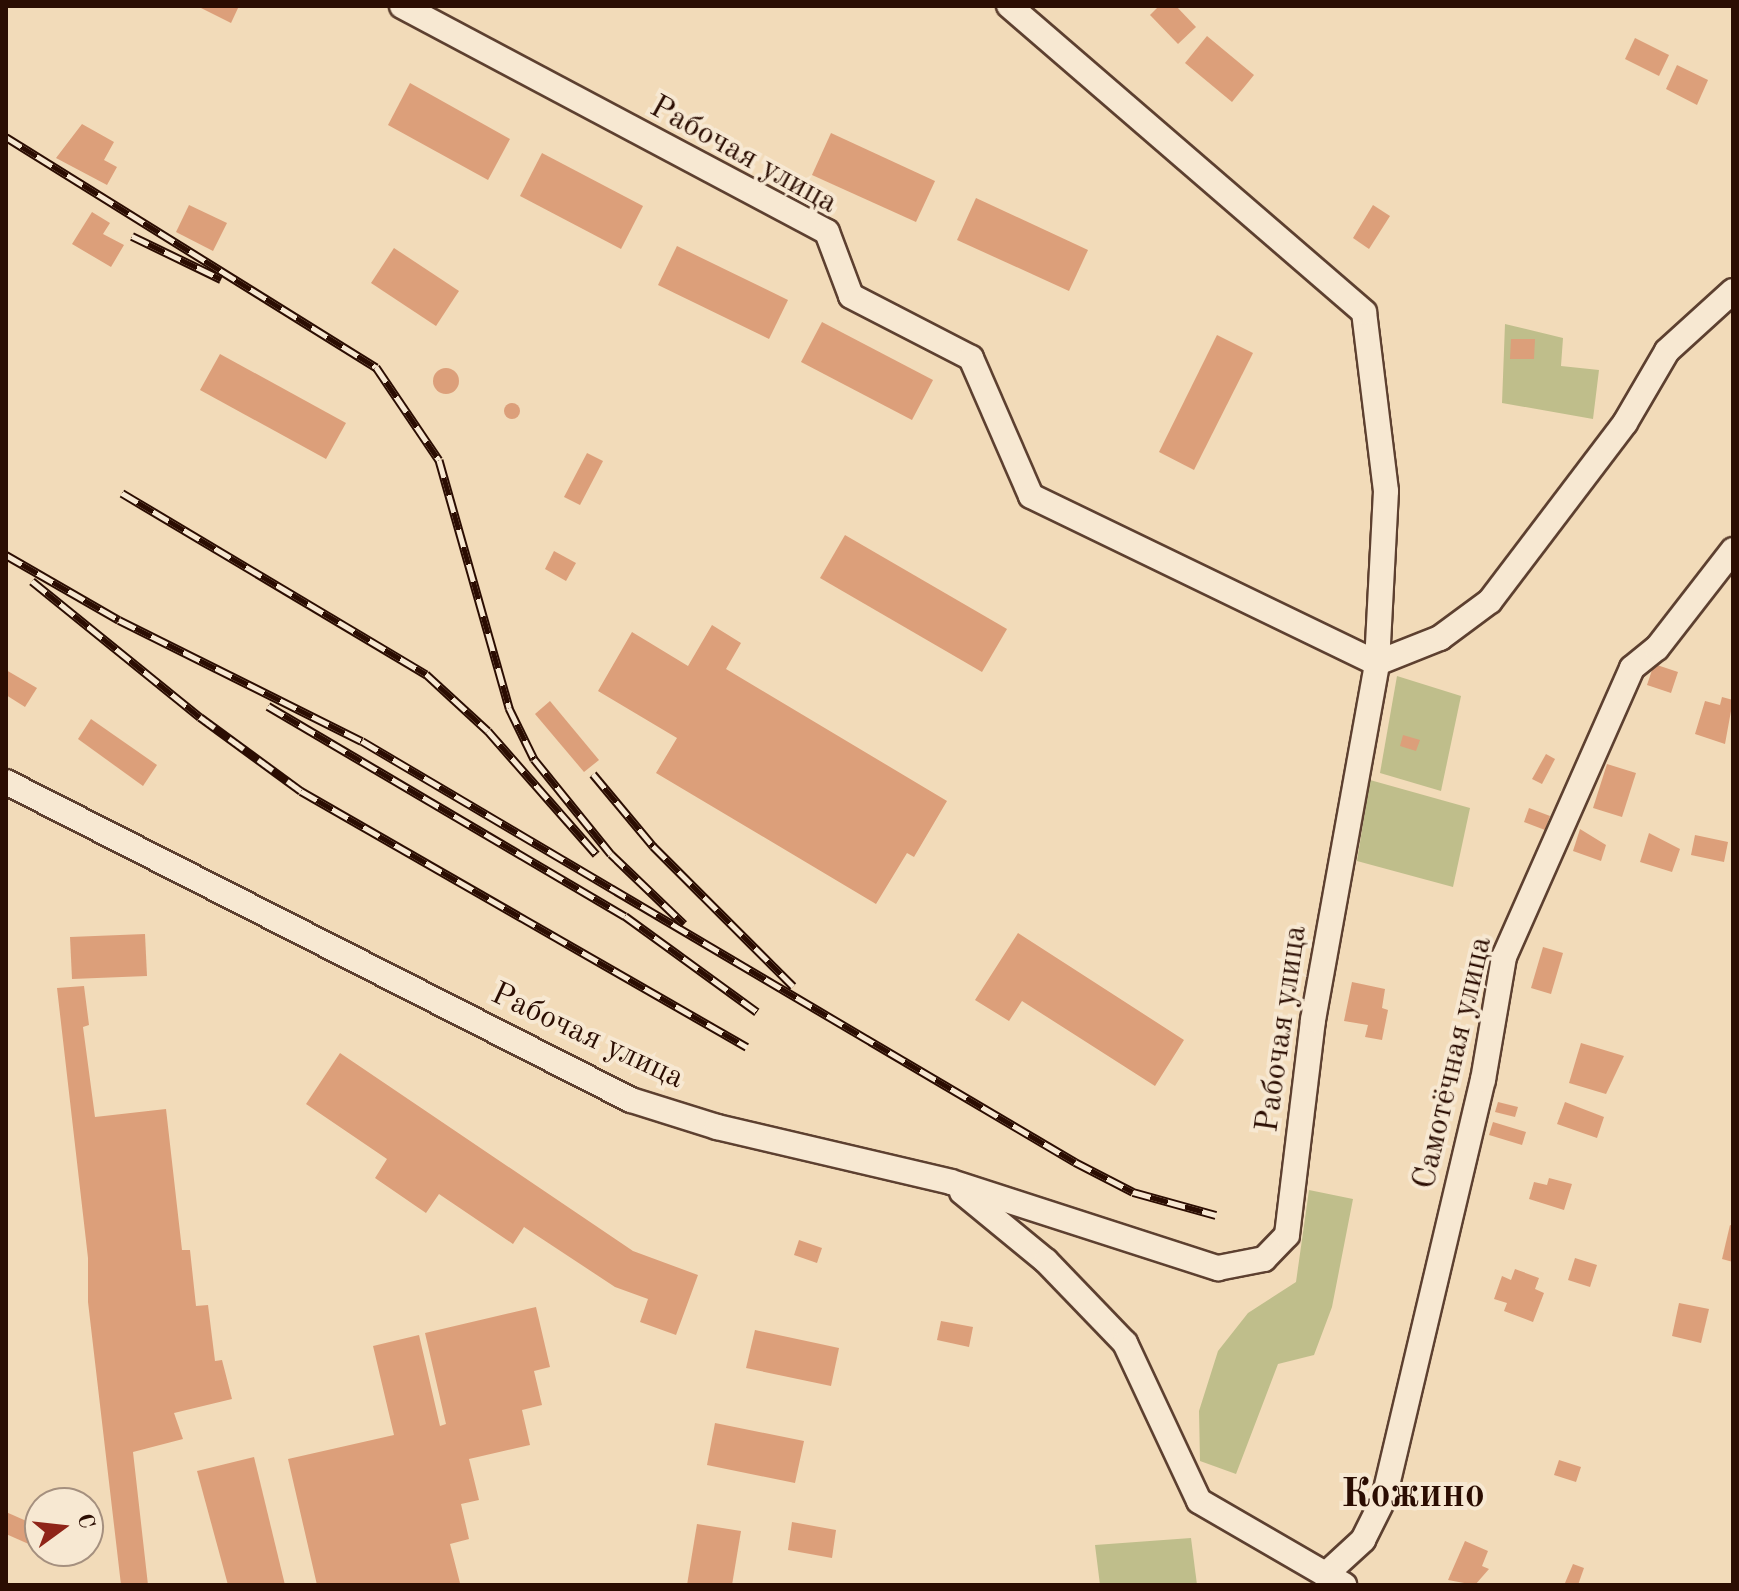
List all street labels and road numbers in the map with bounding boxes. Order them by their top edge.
street label: Рабочая улица [642,89,844,223]
street label: Рабочая улица [1249,923,1317,1135]
street label: Самотёчная улица [1406,933,1502,1193]
street label: Рабочая улица [484,976,690,1098]

